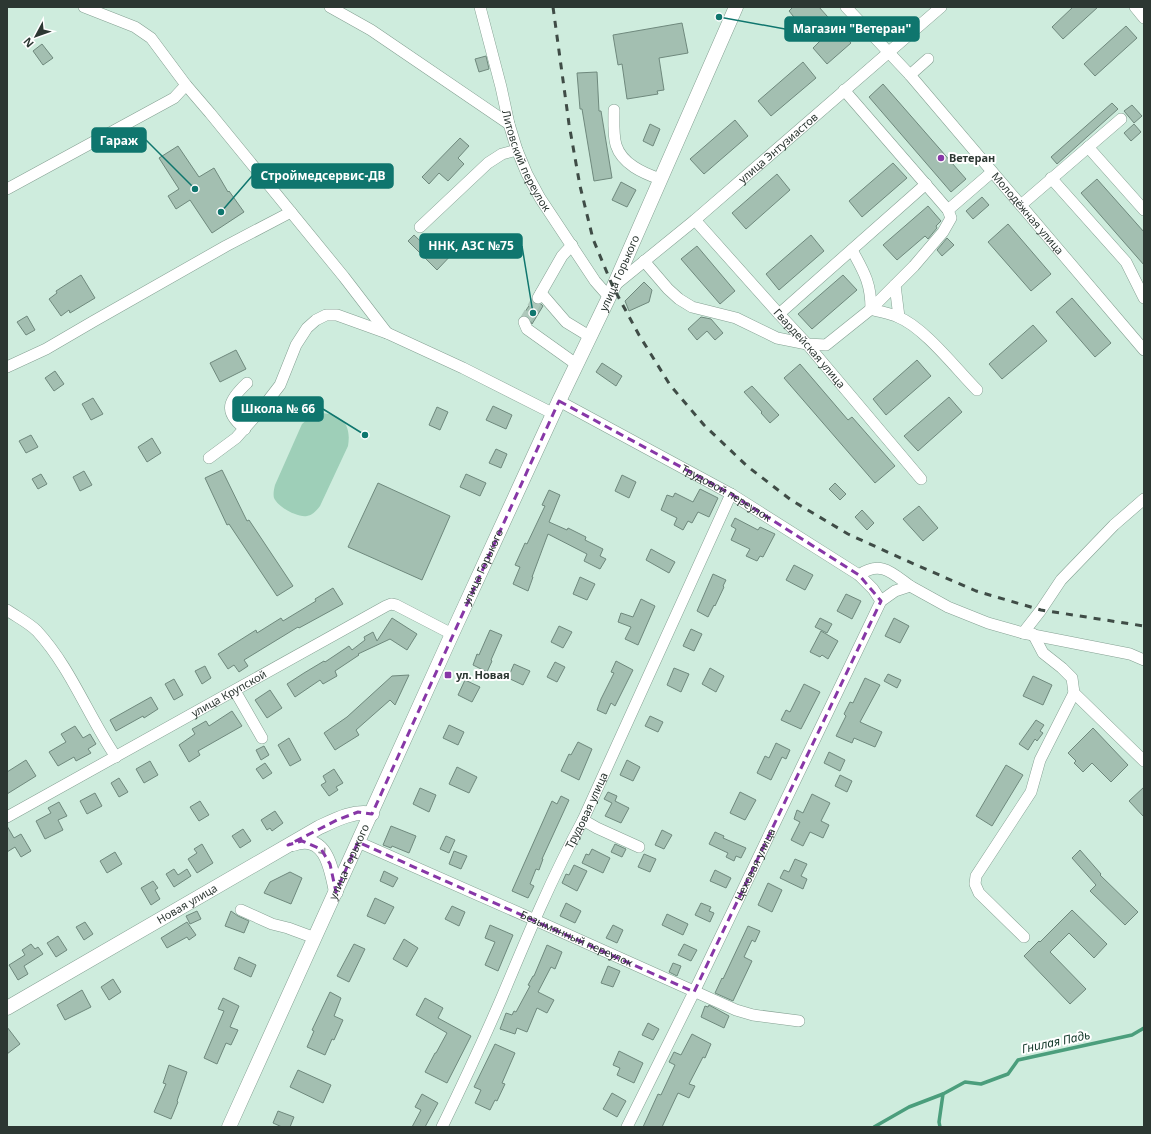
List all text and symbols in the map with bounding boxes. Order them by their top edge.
north arrow [16,16,56,56]
callout: Магазин "Ветеран" [785,17,919,41]
text: Магазин "Ветеран" [793,20,911,37]
text: N [19,35,37,51]
street label: Литовский переулок [499,108,555,214]
street label: улица Энтузиастов [735,109,821,186]
callout: Гараж [92,128,146,152]
text: Гараж [100,132,139,149]
place label: Ветеран [949,150,995,165]
marker: Ветеран [936,153,946,163]
callout: Строймедсервис-ДВ [252,164,393,188]
text: Строймедсервис-ДВ [261,167,386,184]
street label: Молодёжная улица [989,169,1067,257]
street label: улица Горького [595,232,642,313]
callout: ННК, АЗС №75 [420,234,522,258]
text: ННК, АЗС №75 [428,237,514,254]
street label: Гвардейская улица [771,305,849,391]
callout: Школа № 66 [233,397,323,421]
text: Школа № 66 [241,400,315,417]
street label: Трудовой переулок [679,461,775,525]
street label: улица Горького [458,526,506,607]
street label: улица Крупской [188,666,269,720]
place label: ул. Новая [455,667,510,682]
marker: ул. Новая [443,670,453,680]
street label: Трудовая улица [561,770,611,851]
street label: улица Горького [325,821,372,902]
street label: Цеховая улица [731,826,778,903]
one-way arrow [318,848,325,855]
street label: Новая улица [154,880,220,927]
street label: Безымянный переулок [518,906,636,970]
water label: Гнилая Падь [1020,1026,1092,1057]

